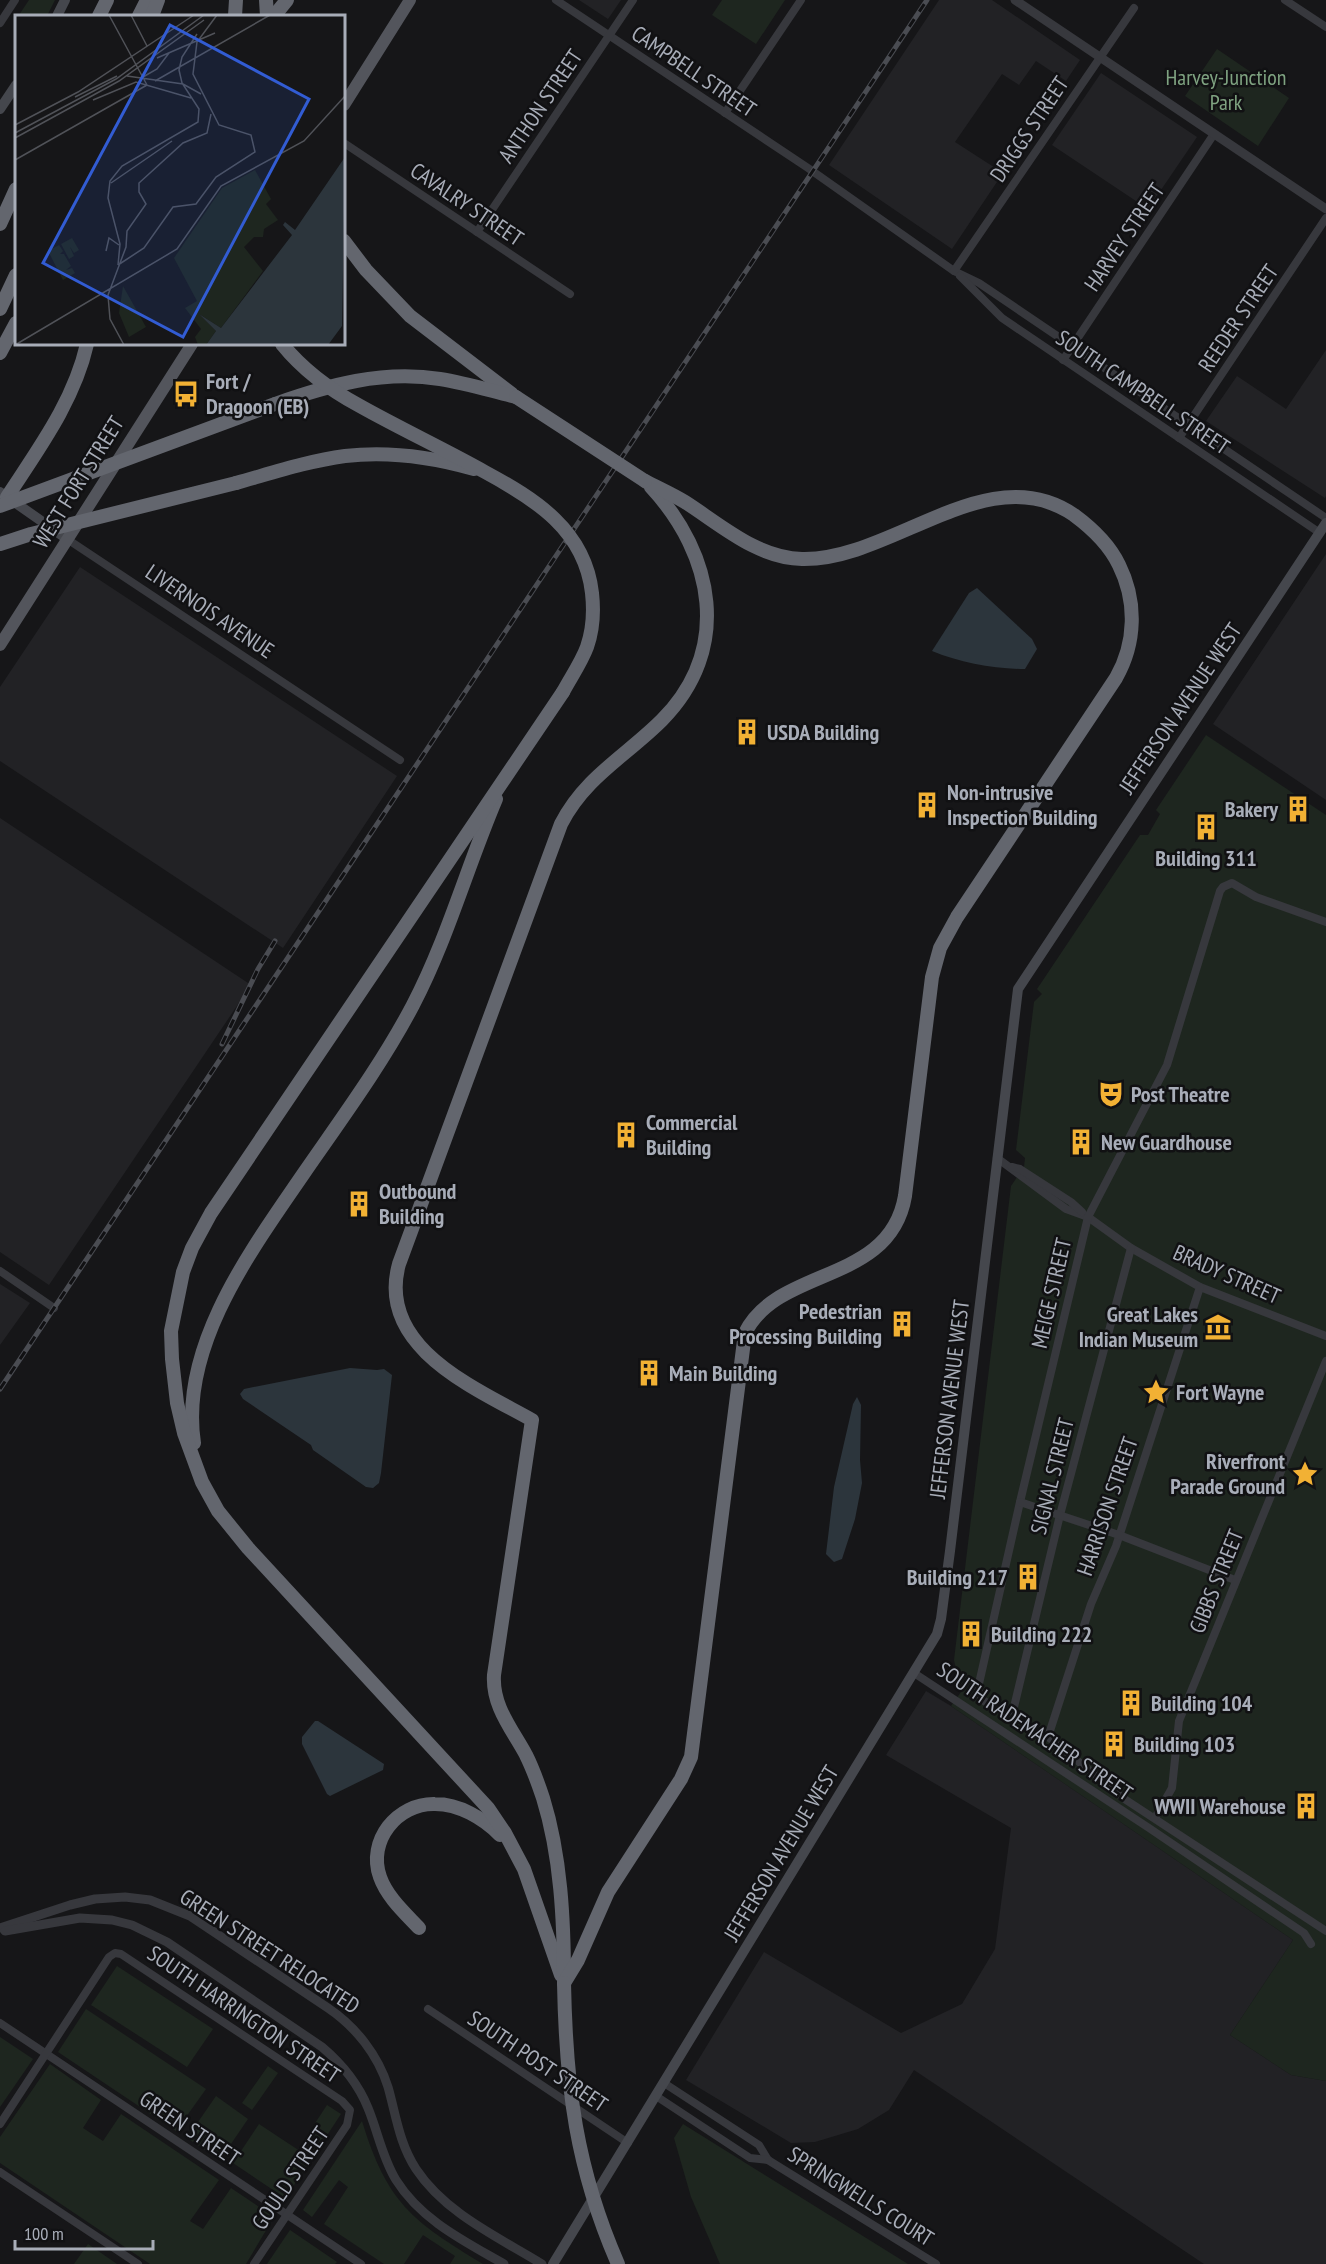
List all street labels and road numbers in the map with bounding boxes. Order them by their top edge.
street label: CAMPBELL STREET [626,19,762,123]
street label: ANTHON STREET [492,44,588,168]
street label: DRIGGS STREET [983,71,1075,187]
street label: CAVALRY STREET [405,156,529,252]
street label: HARVEY STREET [1078,178,1170,296]
street label: REEDER STREET [1192,259,1284,377]
street label: SOUTH CAMPBELL STREET [1051,323,1235,461]
street label: WEST FORT STREET [26,411,130,553]
street label: LIVERNOIS AVENUE [140,558,280,664]
street label: JEFFERSON AVENUE WEST [1112,617,1248,800]
street label: MEIGE STREET [1025,1235,1077,1351]
street label: BRADY STREET [1169,1238,1285,1310]
street label: JEFFERSON AVENUE WEST [923,1298,975,1501]
street label: SIGNAL STREET [1024,1415,1080,1537]
street label: HARRISON STREET [1070,1433,1144,1579]
street label: GIBBS STREET [1183,1525,1250,1637]
street label: SOUTH RADEMACHER STREET [932,1655,1138,1807]
street label: JEFFERSON AVENUE WEST [717,1760,845,1947]
street label: GREEN STREET RELOCATED [175,1882,365,2020]
street label: SOUTH HARRINGTON STREET [142,1939,346,2089]
street label: SOUTH POST STREET [463,2004,613,2118]
street label: GREEN STREET [134,2084,246,2172]
street label: GOULD STREET [245,2121,335,2235]
street label: SPRINGWELLS COURT [783,2140,939,2252]

